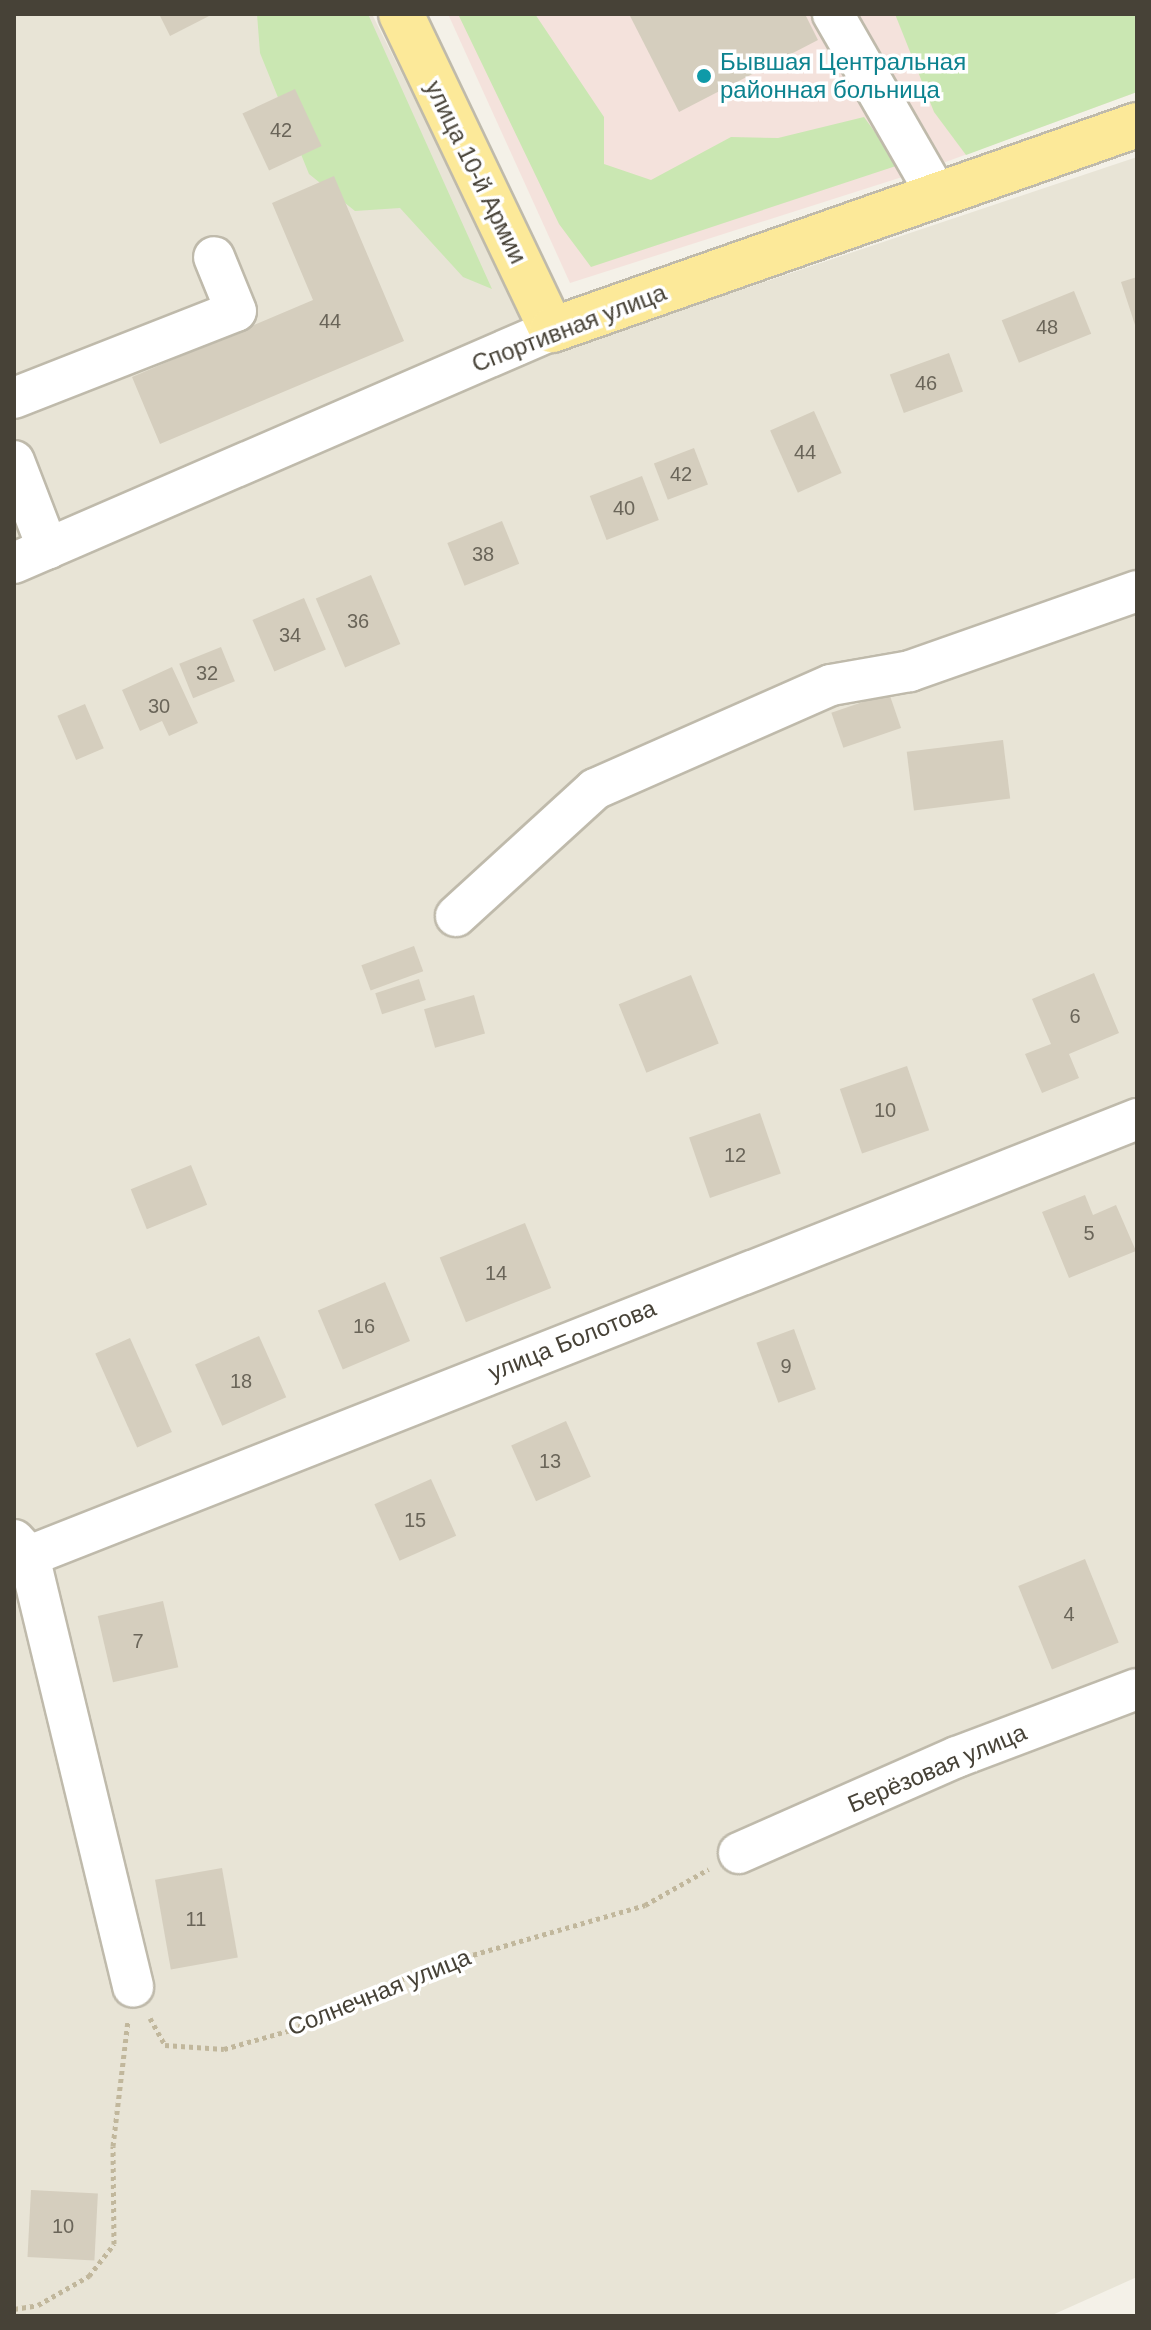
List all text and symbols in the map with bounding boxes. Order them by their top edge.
place label: Бывшая Центральная районная больница [720,48,966,104]
marker: Бывшая Центральная районная больница [695,67,713,85]
street label: улица 10-й Армии [419,76,533,268]
house number: 42 [270,118,292,142]
street label: Спортивная улица [468,278,670,378]
house number: 44 [319,309,341,333]
house number: 48 [1036,315,1058,339]
house number: 46 [915,371,937,395]
house number: 44 [794,440,816,464]
house number: 42 [670,462,692,486]
house number: 40 [613,496,635,520]
house number: 38 [472,542,494,566]
house number: 36 [347,609,369,633]
house number: 34 [279,623,301,647]
house number: 32 [196,661,218,685]
house number: 30 [148,694,170,718]
house number: 6 [1069,1004,1081,1028]
house number: 10 [874,1098,896,1122]
house number: 12 [724,1143,746,1167]
house number: 5 [1083,1221,1095,1245]
house number: 14 [485,1261,507,1285]
street label: улица Болотова [484,1293,660,1387]
house number: 16 [353,1314,375,1338]
house number: 9 [780,1354,792,1378]
house number: 18 [230,1369,252,1393]
house number: 13 [539,1449,561,1473]
house number: 15 [404,1508,426,1532]
house number: 4 [1063,1602,1075,1626]
house number: 7 [132,1629,144,1653]
street label: Берёзовая улица [843,1717,1031,1819]
house number: 11 [186,1907,206,1931]
street label: Солнечная улица [283,1942,475,2042]
house number: 10 [52,2214,74,2238]

